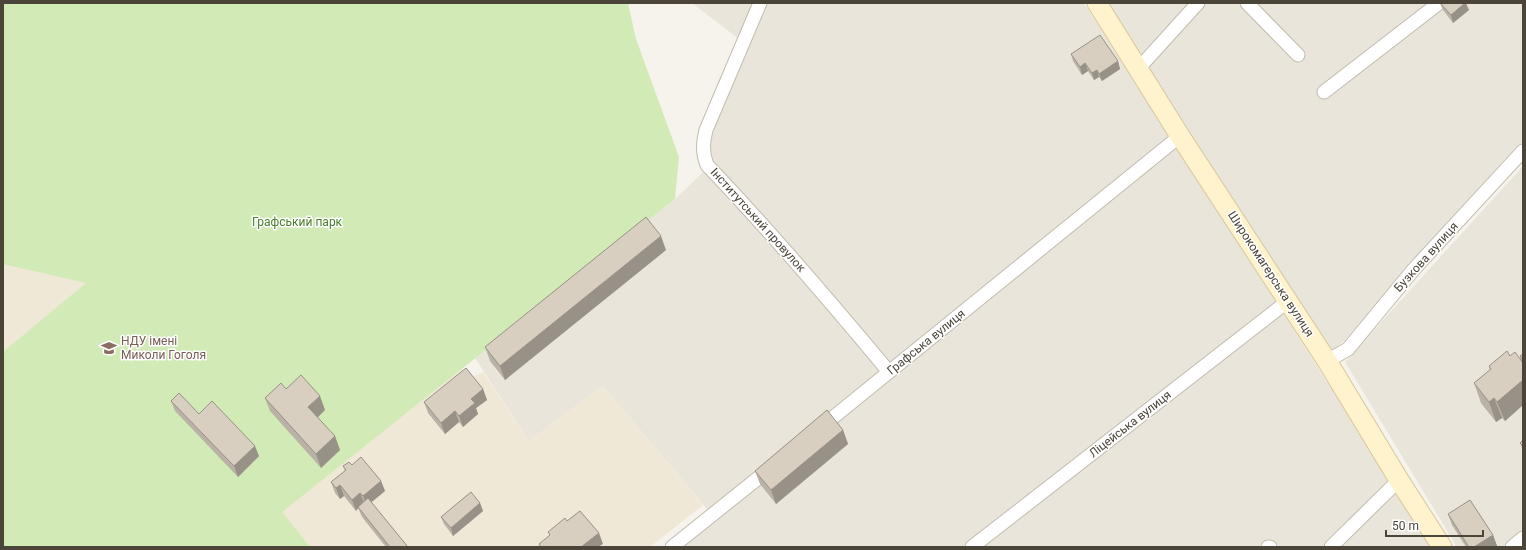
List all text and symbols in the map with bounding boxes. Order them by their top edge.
street label: Інститутський провулок [708,165,809,275]
street label: Широкомагерська вулиця [1225,208,1317,340]
park label: Графський парк [252,215,343,229]
street label: Бузкова вулиця [1391,219,1461,295]
street label: Графська вулиця [884,306,968,378]
place label: НДУ імені Миколи Гоголя [121,334,206,362]
school or university icon: НДУ імені Миколи Гоголя [100,339,118,357]
street label: Ліцейська вулиця [1086,388,1174,460]
scale bar [1386,512,1483,538]
text: 50 m [1392,519,1419,533]

